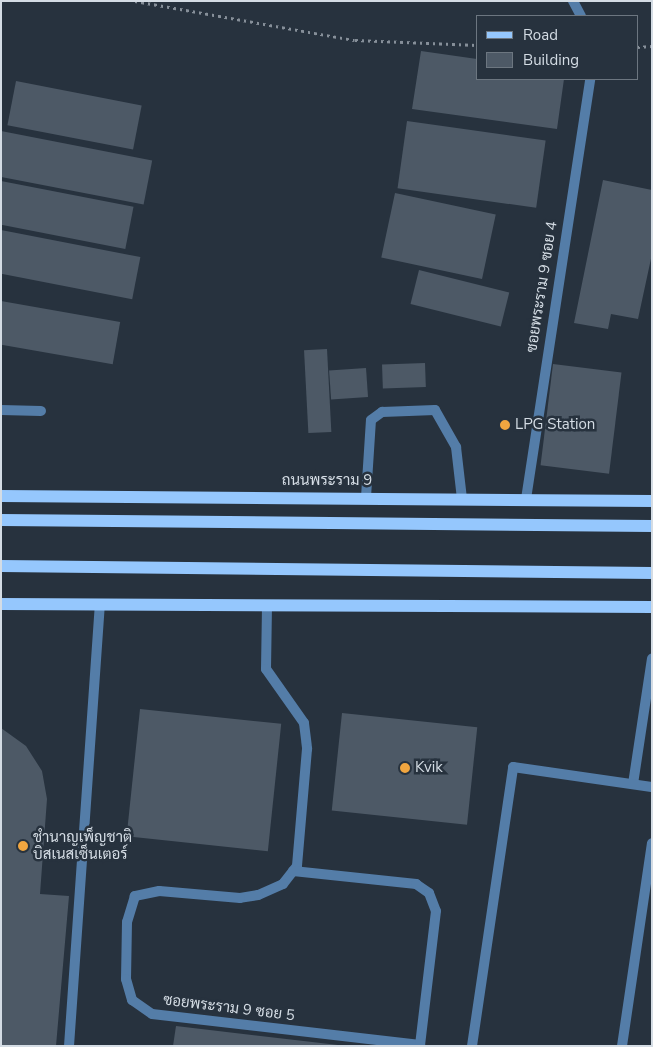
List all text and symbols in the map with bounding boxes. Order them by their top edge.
legend [476,15,638,80]
text: Road [523,25,558,45]
text: Building [523,50,579,70]
street label: ซอยพระราม 9 ซอย 4 [523,220,561,354]
place label: LPG Station [515,416,595,434]
marker: LPG Station [499,419,511,431]
street label: ถนนพระราม 9 [282,472,372,490]
place label: Kvik [415,759,443,777]
marker: Kvik [399,762,411,774]
place label: ชำนาญเพ็ญชาติ บิสเนสเซ็นเตอร์ [33,828,132,863]
marker: ชำนาญเพ็ญชาติ บิสเนสเซ็นเตอร์ [17,840,29,852]
street label: ซอยพระราม 9 ซอย 5 [162,991,296,1025]

